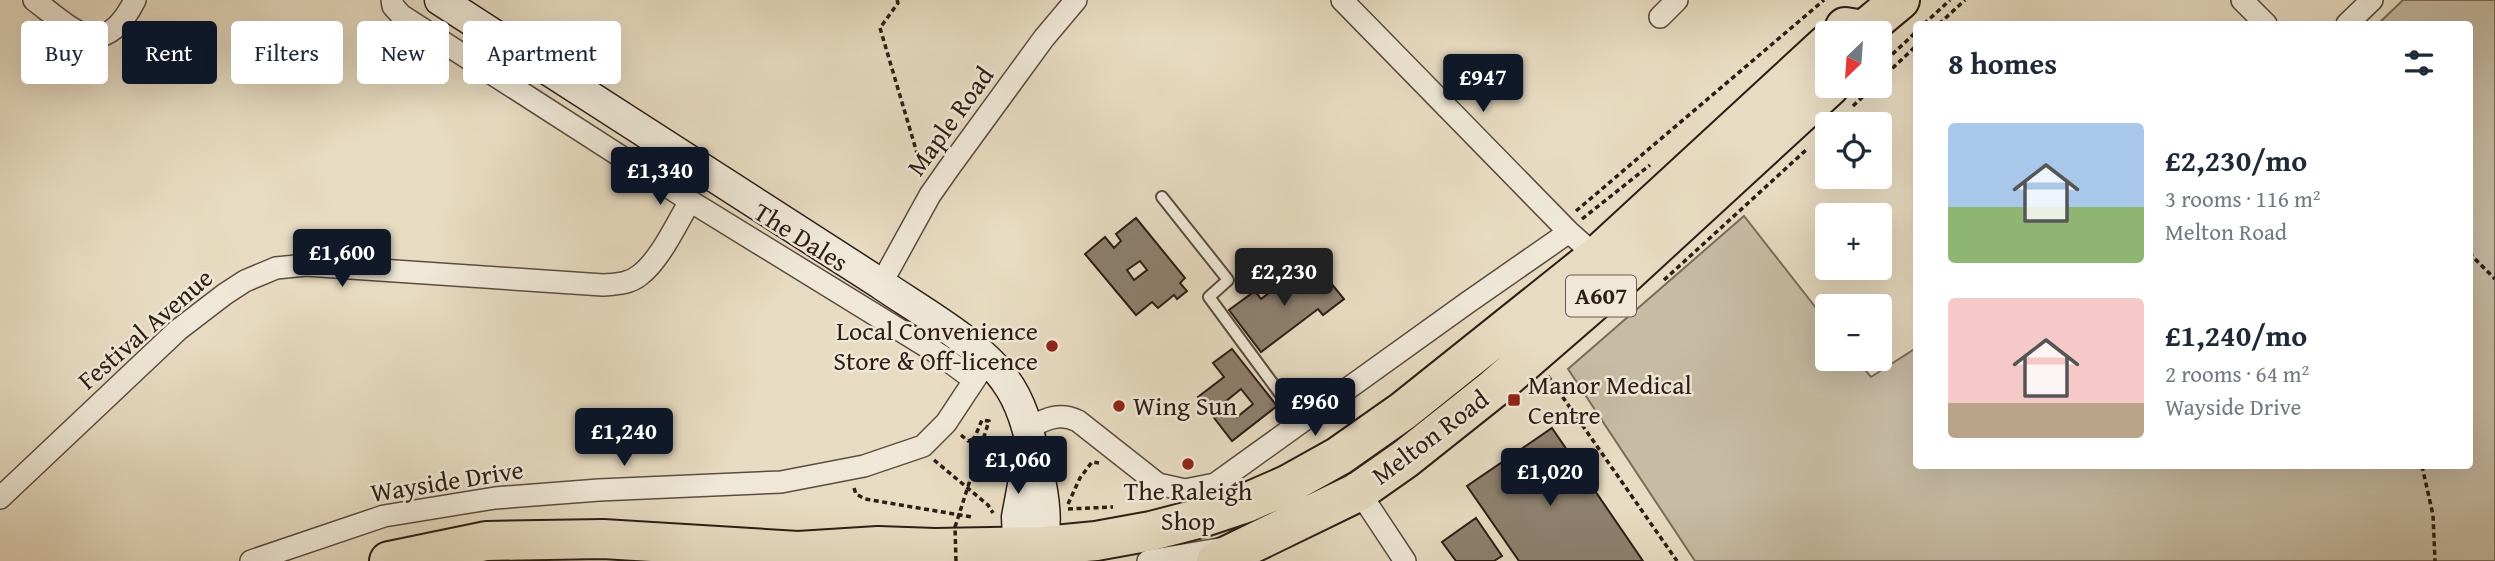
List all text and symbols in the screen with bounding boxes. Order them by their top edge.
chip: Buy [21,21,108,84]
chip: Rent [122,21,217,84]
chip: Filters [231,21,343,84]
chip: New [357,21,449,84]
chip: Apartment [463,21,621,84]
north arrow [1815,21,1892,98]
map controls [1815,21,1892,371]
text: 8 homes [1948,41,2057,85]
icon: filters [2400,44,2438,82]
pin: £947 [1442,54,1524,114]
street label: Maple Road [896,58,1003,184]
text: £947 [1459,60,1507,93]
button: locate [1815,112,1892,189]
text: £2,230/mo [2165,138,2307,182]
pin: £1,340 [603,148,717,207]
icon: home [2004,151,2088,235]
text: £1,340 [627,153,693,186]
text: 3 rooms · 116 m² [2165,182,2320,215]
street label: The Dales [746,192,856,281]
button: + [1815,203,1892,280]
text: Melton Road [2165,215,2287,248]
pin: £1,600 [285,230,399,289]
text: £1,600 [309,235,375,268]
pin: £2,230 [1227,248,1341,308]
text: £2,230 [1251,254,1317,287]
street label: Festival Avenue [68,259,221,399]
road number: A607 [1566,276,1636,316]
button: − [1815,294,1892,371]
place label: Local Convenience Store & Off-licence [833,311,1038,380]
text: £1,240/mo [2165,313,2307,357]
icon: home [2004,326,2088,410]
marker: Local Convenience Store & Off-licence [1044,338,1060,354]
text: 2 rooms · 64 m² [2165,357,2309,390]
place label: Manor Medical Centre [1528,365,1692,434]
pin: £960 [1274,378,1356,438]
street label: Melton Road [1363,379,1497,494]
text: £960 [1291,384,1339,417]
place label: Wing Sun [1133,386,1237,425]
text: Wayside Drive [2165,390,2301,423]
marker: Manor Medical Centre [1506,392,1522,408]
marker: Wing Sun [1111,398,1127,414]
pin: £1,240 [567,408,681,468]
text: £1,240 [591,414,657,447]
pin: £1,060 [961,436,1075,496]
text: £1,060 [985,442,1051,475]
pin: £1,020 [1493,448,1607,508]
street label: Wayside Drive [368,449,526,512]
text: £1,020 [1517,454,1583,487]
marker: The Raleigh Shop [1180,456,1196,472]
place label: The Raleigh Shop [1124,471,1253,540]

